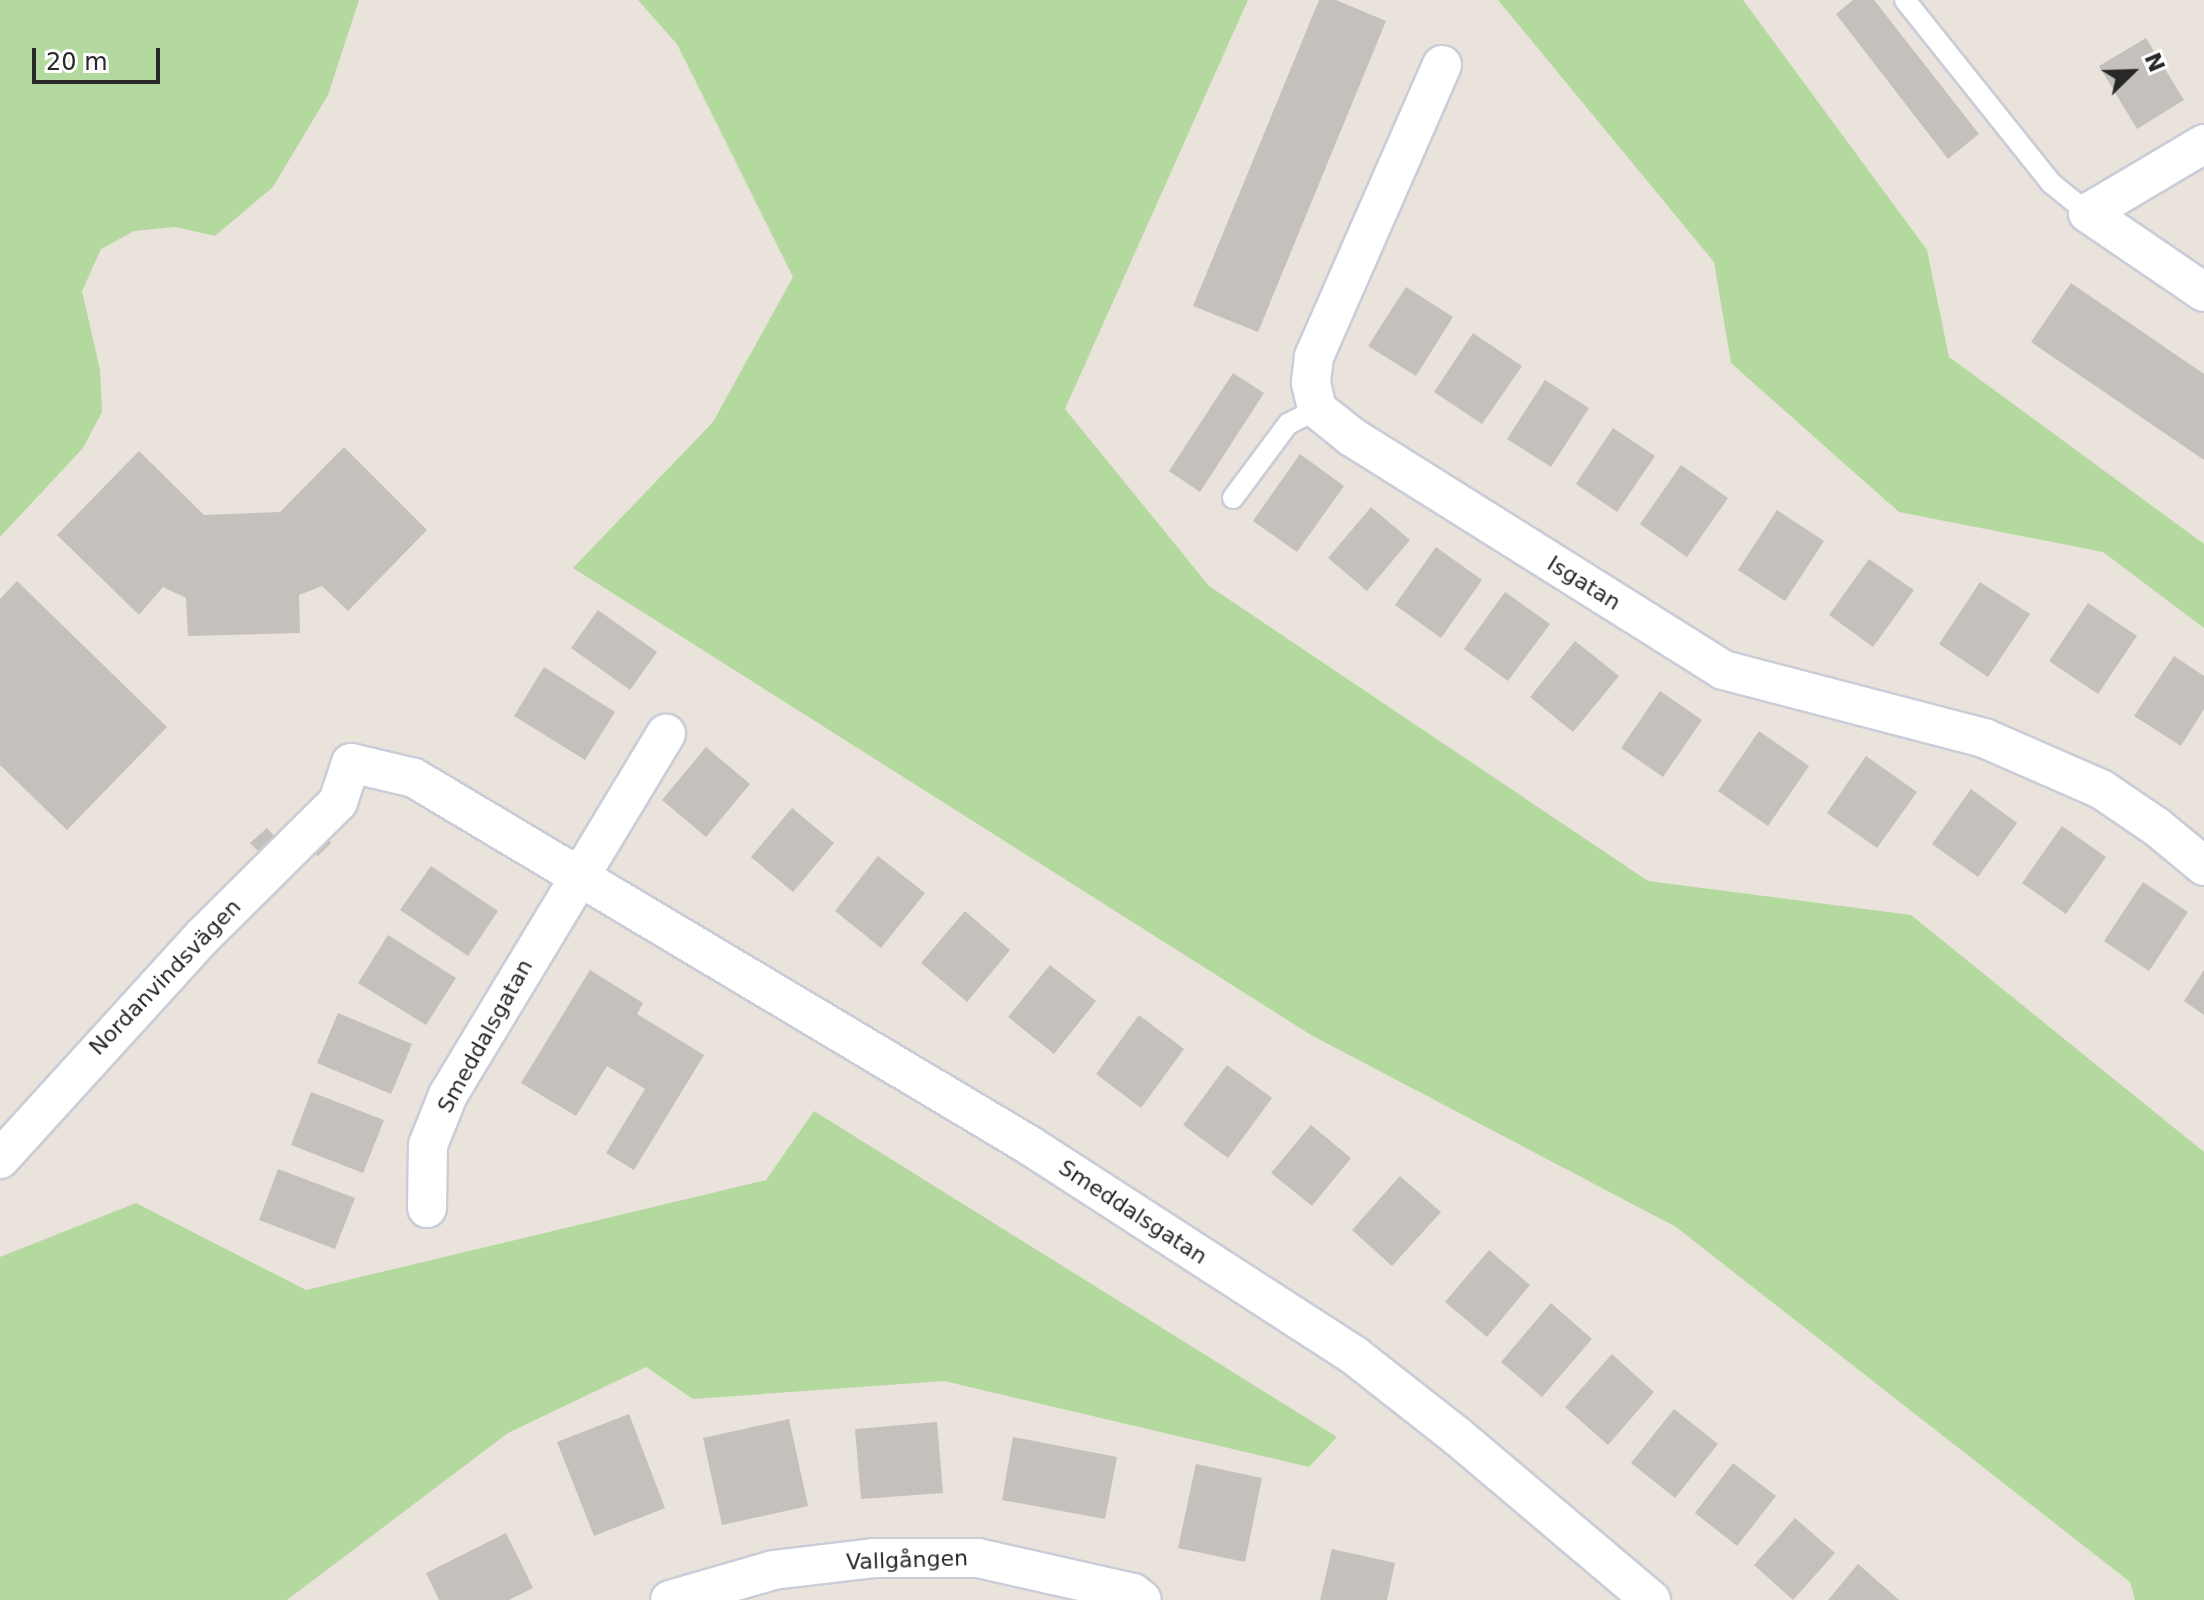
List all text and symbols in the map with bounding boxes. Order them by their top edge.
scale bar [36,32,164,82]
north arrow [2092,32,2172,112]
text: 20 m [46,48,108,76]
text: N [2139,49,2170,76]
street label: Isgatan [1542,550,1626,616]
street label: Nordanvindsvägen [84,894,246,1060]
street label: Smeddalsgatan [432,955,538,1117]
street label: Smeddalsgatan [1054,1154,1212,1270]
street label: Vallgången [846,1545,968,1575]

